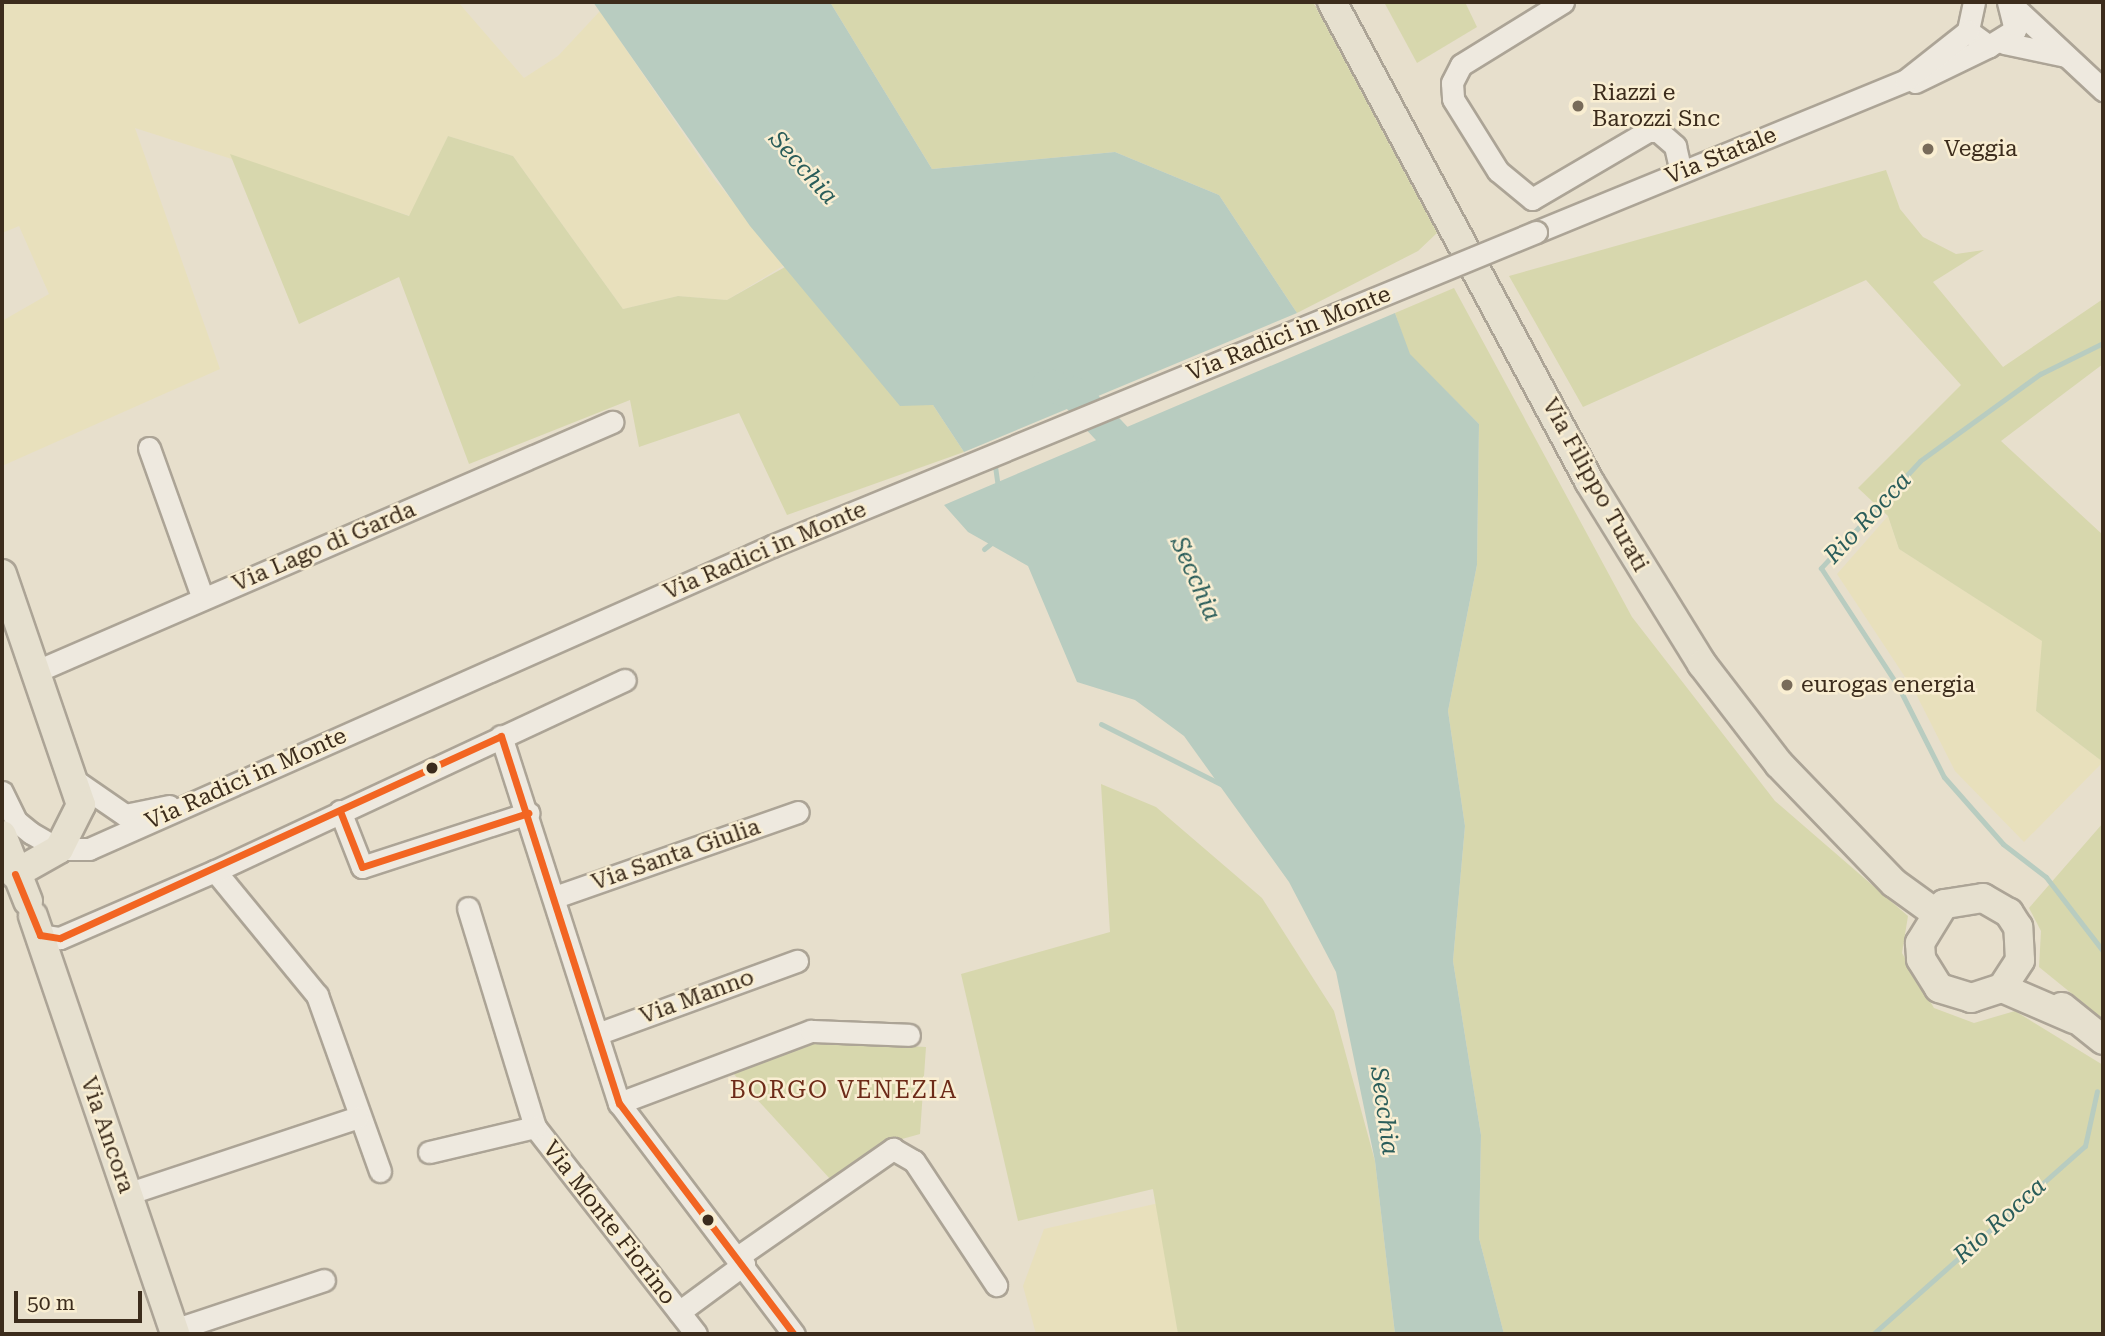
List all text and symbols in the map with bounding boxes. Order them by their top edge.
place label: Riazzi e Barozzi Snc [1592,79,1720,133]
marker: Riazzi e Barozzi Snc [1570,98,1586,114]
street label: Via Statale [1661,121,1781,191]
water label: Secchia [763,125,843,211]
place label: Veggia [1944,135,2017,163]
marker: Veggia [1918,139,1938,159]
street label: Via Radici in Monte [1183,280,1395,388]
street label: Via Filippo Turati [1536,393,1654,577]
water label: Rio Rocca [1819,466,1917,570]
street label: Via Lago di Garda [228,496,420,598]
street label: Via Radici in Monte [660,496,870,606]
water label: Secchia [1164,533,1226,625]
place label: eurogas energia [1801,671,1975,699]
marker: eurogas energia [1779,677,1795,693]
street label: Via Radici in Monte [141,722,351,836]
unlabelled marker [425,761,439,775]
street label: Via Santa Giulia [588,813,764,897]
street label: Via Manno [636,964,758,1030]
water label: Secchia [1364,1065,1404,1157]
street label: Via Ancora [74,1073,140,1197]
district label: BORGO VENEZIA [731,1077,957,1105]
street label: Via Monte Fiorino [537,1136,681,1310]
water label: Rio Rocca [1948,1172,2052,1270]
unlabelled marker [701,1213,715,1227]
scale bar [18,1276,145,1320]
text: 50 m [27,1291,75,1315]

